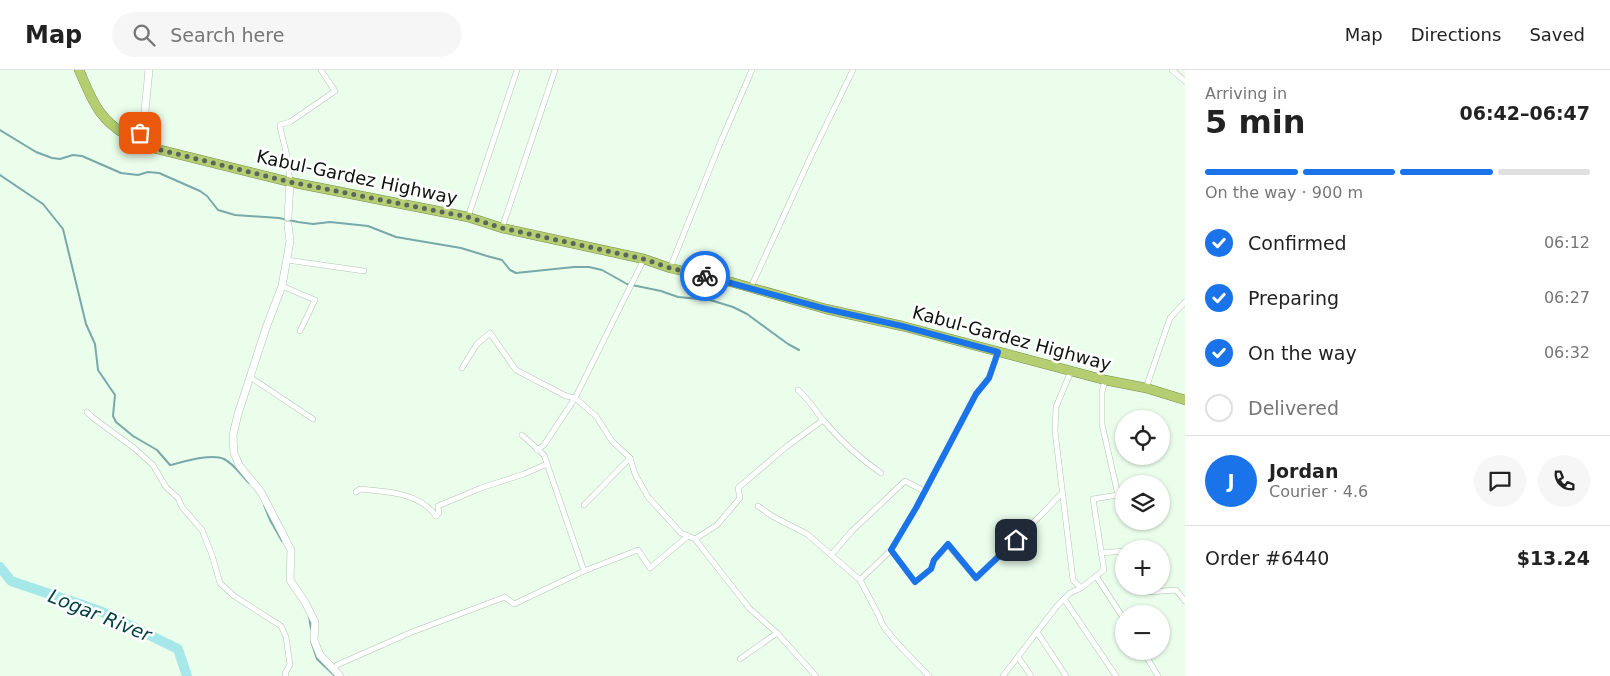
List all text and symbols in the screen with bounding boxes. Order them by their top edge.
search box [112,12,462,57]
text: Map [25,21,82,49]
icon: search [130,21,158,49]
text: Search here [170,24,284,46]
text: Map [1345,24,1383,45]
text: Directions [1411,24,1501,45]
text: Saved [1529,24,1585,45]
text: Arriving in [1205,84,1287,103]
text: 06:42–06:47 [1460,102,1590,124]
text: 5 min [1205,103,1306,141]
pin [119,112,161,154]
icon: bag [126,119,154,147]
street label: Kabul-Gardez Highway [255,145,460,209]
text: On the way · 900 m [1205,183,1363,202]
icon: check [1205,229,1233,257]
text: Confirmed [1248,232,1347,254]
text: 06:12 [1544,233,1590,252]
courier [680,251,730,301]
icon: bike [691,262,719,290]
icon: check [1205,284,1233,312]
text: Preparing [1248,287,1339,309]
text: 06:27 [1544,288,1590,307]
street label: Kabul-Gardez Highway [910,301,1114,375]
icon: check [1205,339,1233,367]
text: On the way [1248,342,1357,364]
text: 06:32 [1544,343,1590,362]
text: Delivered [1248,397,1339,419]
map controls [1115,410,1170,660]
button: locate [1115,410,1170,465]
button: chat [1474,455,1526,507]
button: phone [1538,455,1590,507]
text: Jordan [1269,460,1338,482]
text: J [1227,470,1235,492]
button: layers [1115,475,1170,530]
text: Courier · 4.6 [1269,482,1368,501]
pin [995,519,1037,561]
icon: home [1002,526,1030,554]
button: + [1115,540,1170,595]
text: Order #6440 [1205,547,1329,569]
text: $13.24 [1517,547,1590,569]
water label: Logar River [45,584,156,646]
button: − [1115,605,1170,660]

